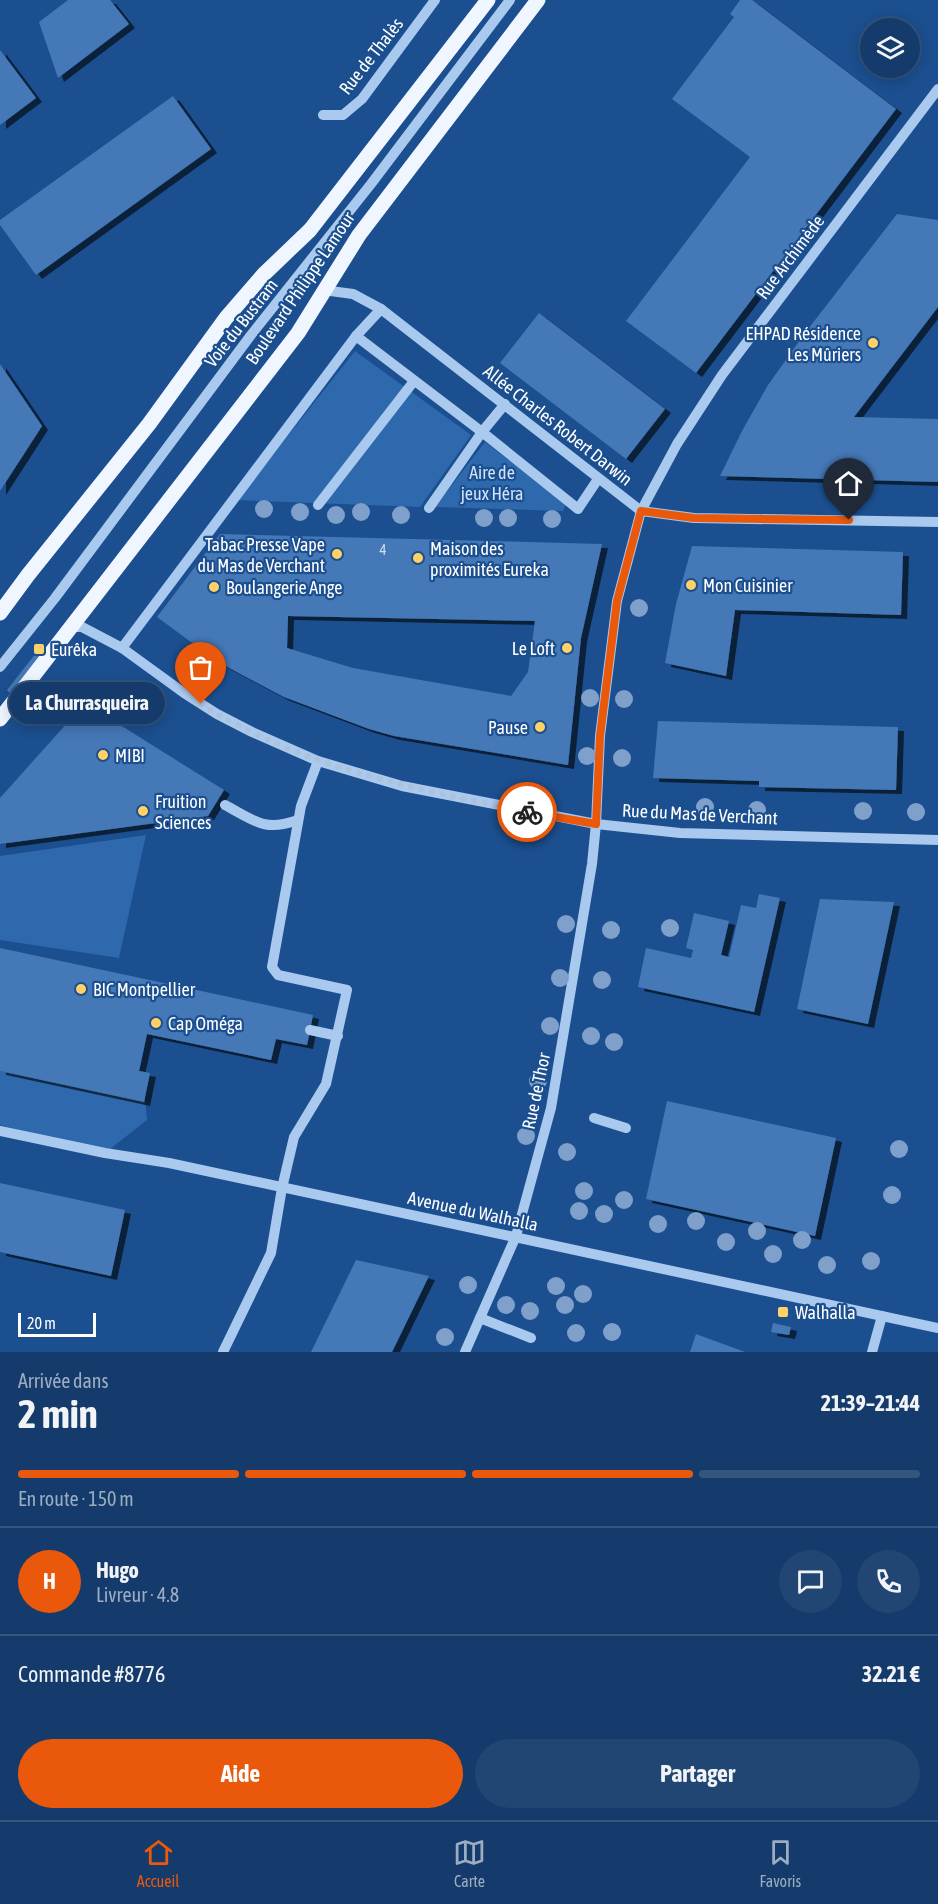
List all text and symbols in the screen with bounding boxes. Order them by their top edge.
street label: Rue de Thalès [335,14,407,98]
map controls [860,18,920,78]
button: layers [860,18,920,78]
street label: Boulevard Philippe Lamour [241,207,359,368]
street label: Rue Archimède [752,211,828,303]
street label: Voie du Bustram [200,275,282,371]
place label: EHPAD Résidence Les Mûriers [745,323,861,365]
marker: EHPAD Résidence Les Mûriers [866,336,880,350]
street label: Allée Charles Robert Darwin [479,360,637,490]
pin [823,458,874,520]
park label: Aire de jeux Héra [460,462,523,504]
icon: home [832,467,865,500]
place label: Tabac Presse Vape du Mas de Verchant [197,534,325,576]
place label: Maison des proximités Eureka [430,538,549,580]
house number: 4 [379,541,387,558]
marker: Tabac Presse Vape du Mas de Verchant [330,547,344,561]
marker: Maison des proximités Eureka [411,551,425,565]
place label: Mon Cuisinier [703,575,793,596]
place label: Boulangerie Ange [226,577,342,598]
marker: Mon Cuisinier [684,578,698,592]
marker: Boulangerie Ange [207,580,221,594]
place label: Le Loft [512,638,555,659]
place label: Eurêka [51,639,97,660]
marker: Le Loft [560,641,574,655]
marker: Eurêka [32,642,46,656]
pin [175,642,226,704]
icon: bag [184,651,217,684]
callout: La Churrasqueira [9,683,165,725]
text: La Churrasqueira [25,691,149,714]
place label: Pause [488,717,528,738]
marker: Pause [533,720,547,734]
place label: MIBI [115,745,145,766]
marker: MIBI [96,748,110,762]
courier [497,782,557,842]
place label: Fruition Sciences [155,791,211,833]
icon: bike [511,796,544,829]
street label: Rue du Mas de Verchant [622,799,778,829]
marker: Fruition Sciences [136,804,150,818]
place label: BIC Montpellier [93,979,196,1000]
marker: BIC Montpellier [74,982,88,996]
place label: Cap Oméga [168,1013,243,1034]
marker: Cap Oméga [149,1016,163,1030]
street label: Rue de Thor [518,1050,554,1131]
street label: Avenue du Walhalla [406,1187,540,1235]
place label: Walhalla [795,1302,856,1323]
marker: Walhalla [776,1305,790,1319]
scale bar [18,1310,96,1338]
text: 20 m [27,1314,56,1332]
text: Arrivée dans [18,1369,109,1392]
text: 21:39–21:44 [821,1390,920,1416]
text: 2 min [18,1392,98,1436]
text: En route · 150 m [18,1487,134,1510]
button: chat [779,1550,842,1613]
button: phone [857,1550,920,1613]
text: Hugo [96,1557,139,1583]
text: H [43,1568,56,1594]
text: Livreur · 4.8 [96,1583,179,1606]
text: Commande #8776 [18,1661,165,1687]
text: 32.21 € [862,1661,920,1687]
button: Aide [18,1739,463,1808]
button: Partager [475,1739,920,1808]
tab: Accueil [137,1836,179,1890]
tab: Carte [453,1836,486,1890]
tab: Favoris [760,1836,801,1890]

